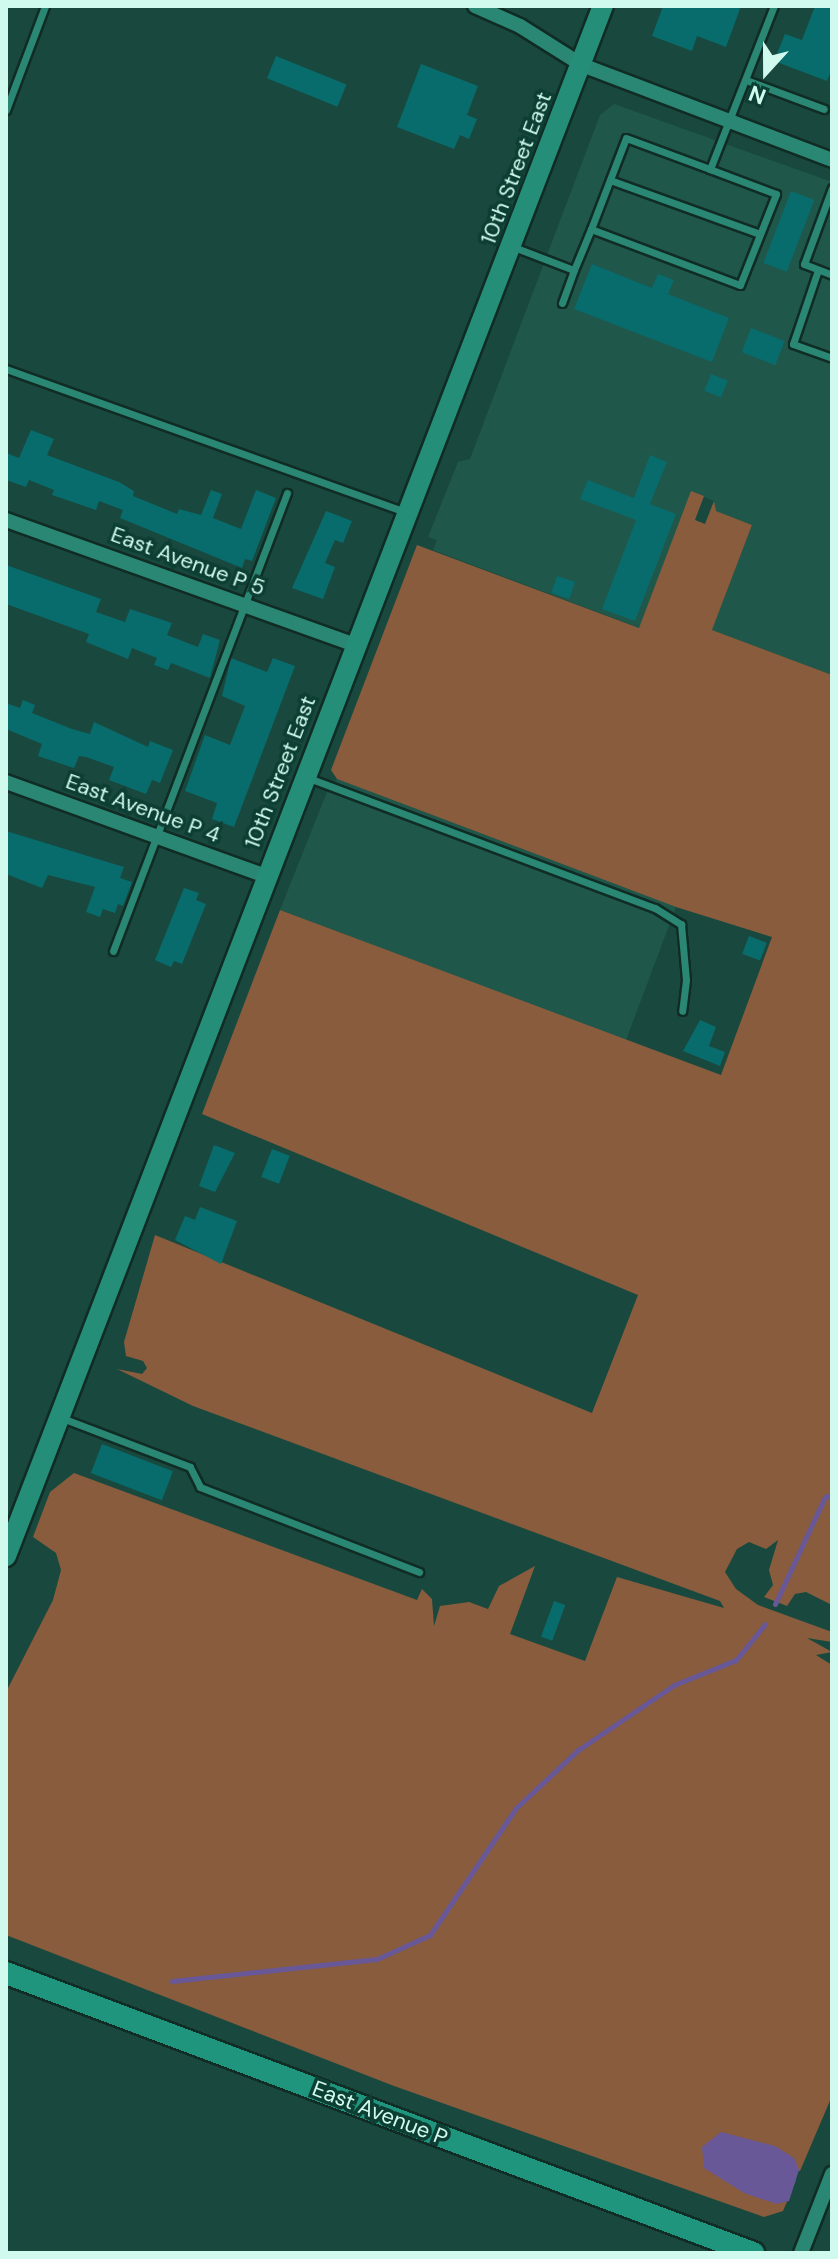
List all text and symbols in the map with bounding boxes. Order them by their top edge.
north arrow [726,32,806,112]
text: N [745,78,770,111]
street label: 10th Street East [475,88,557,248]
street label: East Avenue P 5 [107,521,269,601]
street label: 10th Street East [239,692,321,852]
street label: East Avenue P 4 [62,768,224,848]
street label: East Avenue P [309,2075,451,2151]

